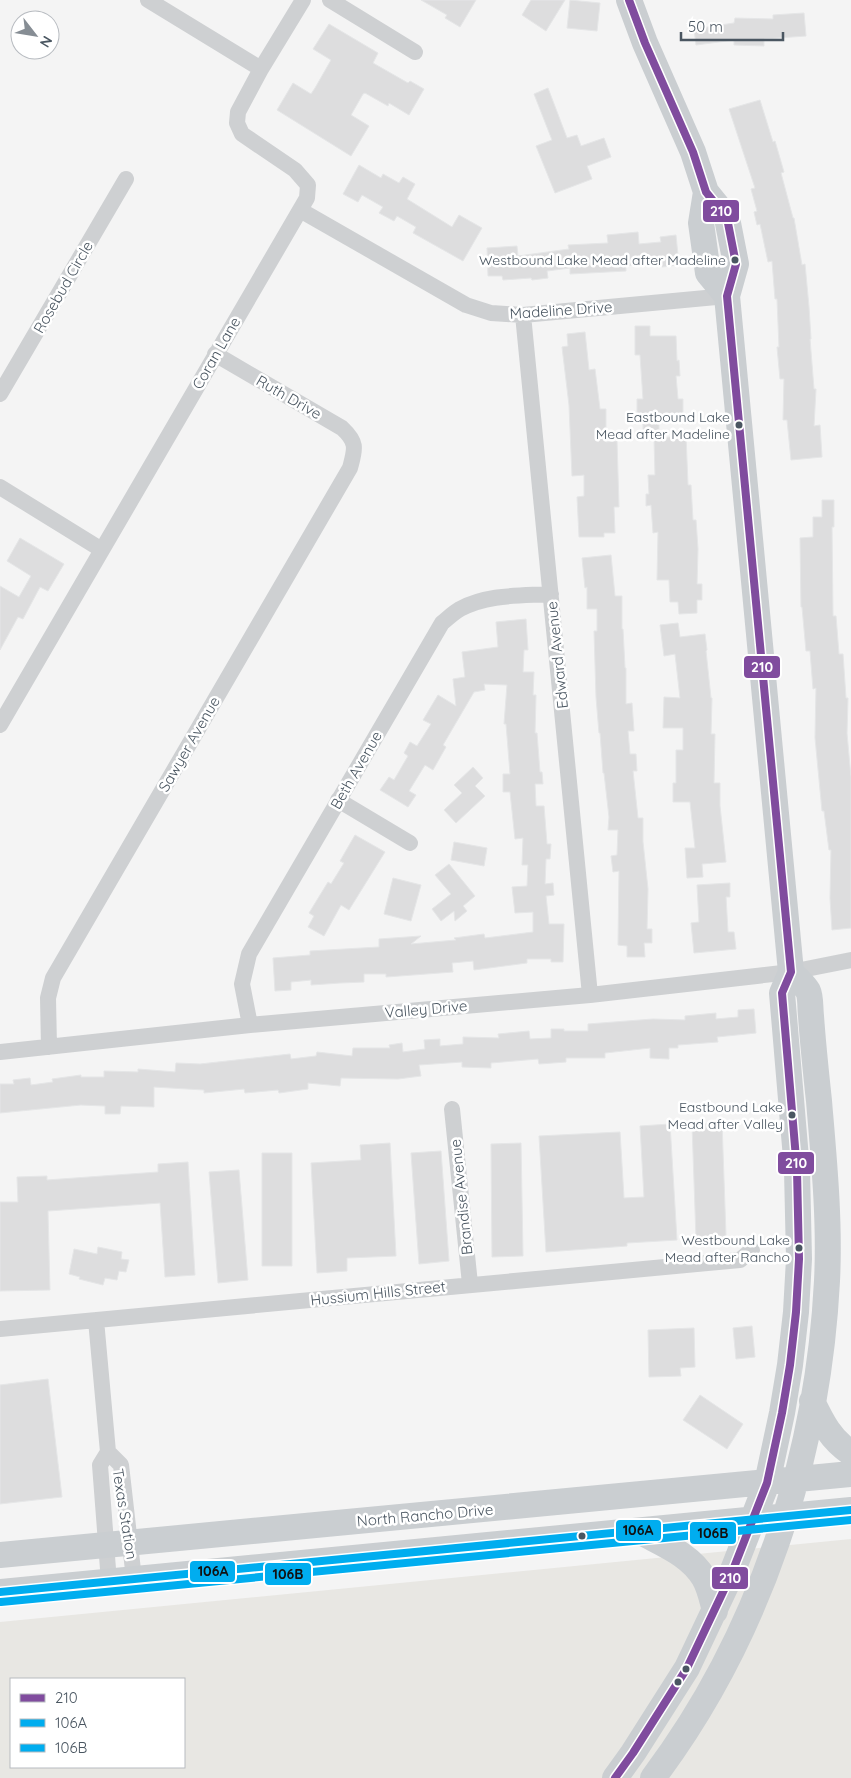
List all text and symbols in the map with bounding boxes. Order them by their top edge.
north arrow [10,10,60,60]
scale bar [681,10,784,42]
text: 50 m [688,17,723,36]
text: N [36,33,57,51]
line badge: 210 [702,199,740,223]
text: 210 [710,202,732,220]
street label: Rosebud Circle [29,237,97,337]
place label: Westbound Lake Mead after Madeline [479,251,726,269]
marker: Westbound Lake Mead after Madeline [730,255,740,265]
street label: Madeline Drive [509,297,613,323]
street label: Coran Lane [188,313,244,393]
street label: Ruth Drive [253,371,325,423]
place label: Eastbound Lake Mead after Madeline [596,408,730,443]
marker: Eastbound Lake Mead after Madeline [734,420,744,430]
street label: Edward Avenue [542,600,572,710]
line badge: 210 [743,655,781,679]
text: 210 [751,658,773,676]
street label: Sawyer Avenue [154,693,224,795]
street label: Beth Avenue [326,727,386,813]
street label: Valley Drive [384,996,468,1022]
place label: Eastbound Lake Mead after Valley [668,1098,783,1133]
marker: Eastbound Lake Mead after Valley [787,1110,797,1120]
street label: Brandise Avenue [445,1138,477,1256]
line badge: 210 [777,1151,815,1175]
text: 210 [785,1154,807,1172]
place label: Westbound Lake Mead after Rancho [665,1231,790,1266]
marker: Westbound Lake Mead after Rancho [794,1243,804,1253]
street label: Hussium Hills Street [309,1276,447,1310]
street label: Texas Station [108,1467,142,1561]
street label: North Rancho Drive [356,1500,494,1530]
line badge: 106A [615,1519,662,1542]
text: 106A [623,1521,653,1539]
line badge: 106B [689,1521,737,1545]
text: 106B [698,1524,728,1542]
unlabelled marker [577,1531,587,1541]
line badge: 106A [189,1560,236,1583]
text: 106A [198,1562,228,1580]
line badge: 106B [264,1562,312,1586]
text: 106B [273,1565,303,1583]
line badge: 210 [711,1566,749,1590]
text: 210 [719,1569,741,1587]
unlabelled marker [681,1664,691,1674]
unlabelled marker [673,1677,683,1687]
legend [10,1678,185,1768]
text: 210 [55,1688,78,1707]
text: 106A [55,1713,88,1732]
text: 106B [55,1738,88,1757]

